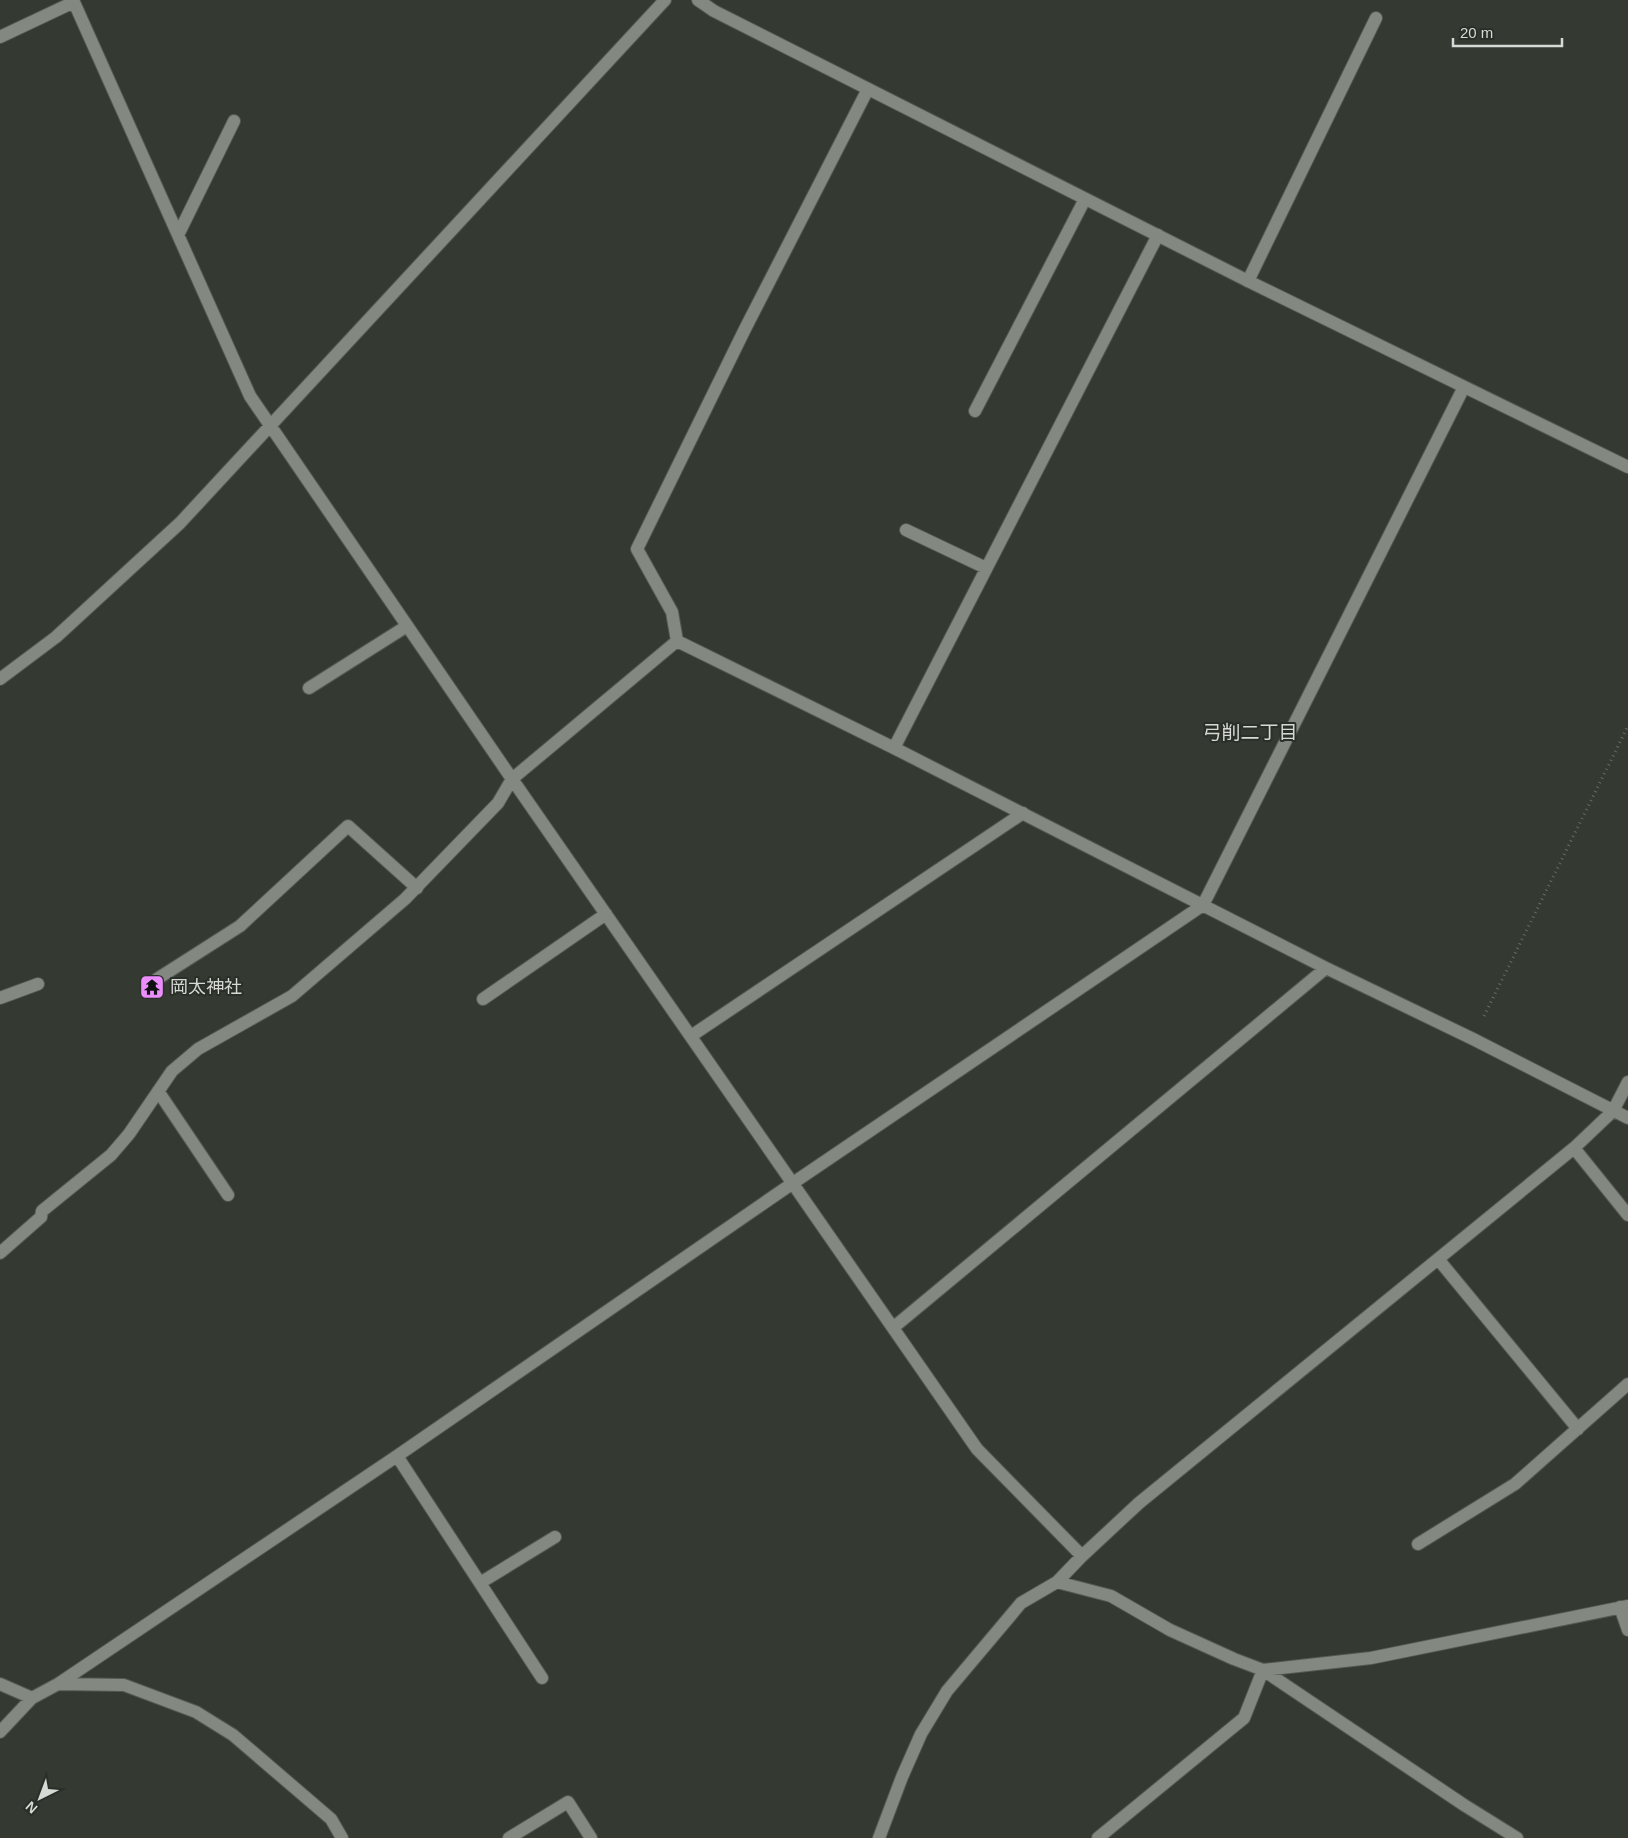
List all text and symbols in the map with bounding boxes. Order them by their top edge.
scale bar [1453,15,1562,47]
text: 20 m [1460,24,1493,41]
district label: 弓削二丁目 [1202,722,1298,743]
temple icon: 岡太神社 [139,974,165,1000]
place label: 岡太神社 [170,977,242,997]
north arrow [15,1773,65,1823]
text: N [22,1798,40,1817]

